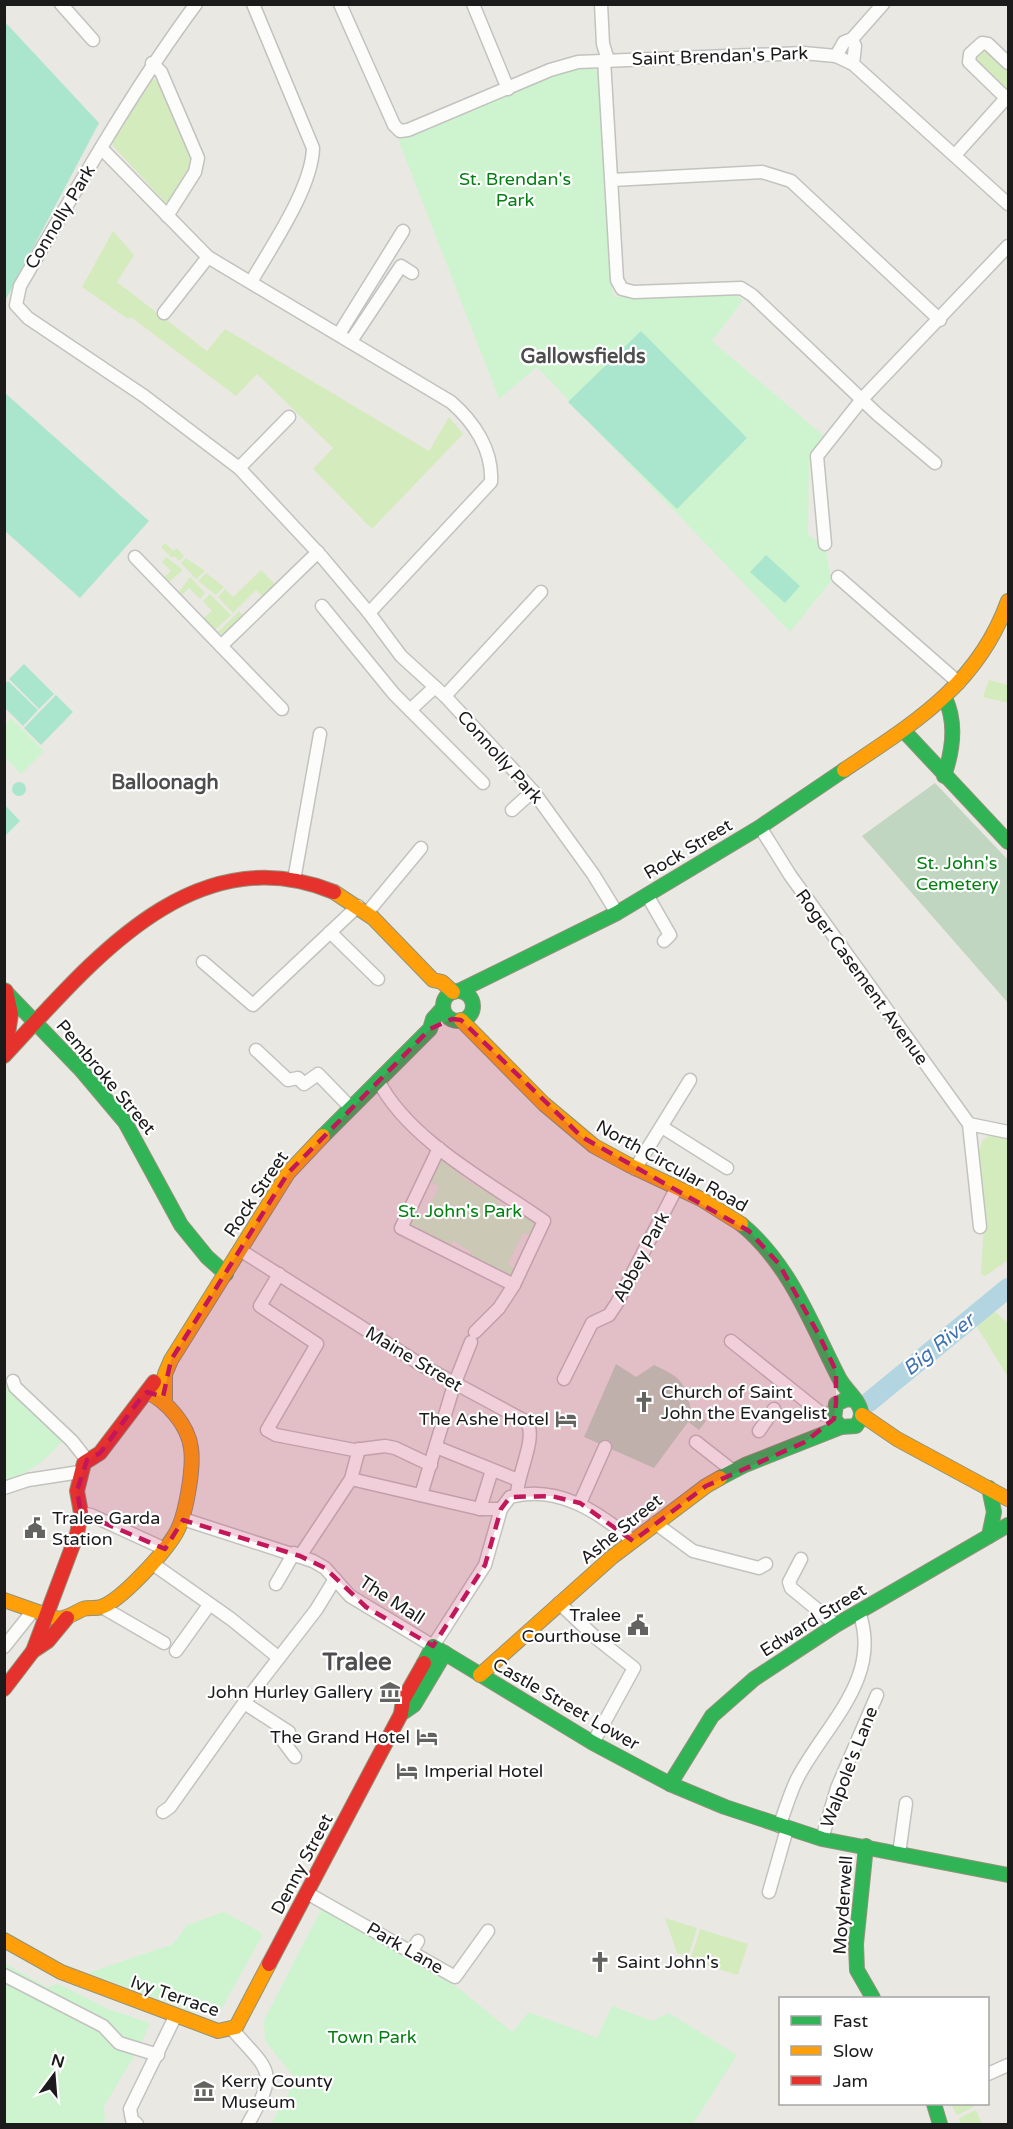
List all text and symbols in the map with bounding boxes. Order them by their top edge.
street label: Saint Brendan's Park [632,42,809,70]
street label: Connolly Park [20,161,100,273]
park label: St. Brendan's Park [459,168,571,211]
district label: Gallowsfields [520,345,646,369]
street label: Connolly Park [452,706,548,808]
district label: Balloonagh [111,771,219,795]
street label: Rock Street [640,814,736,884]
park label: St. John's Cemetery [916,852,999,895]
street label: Roger Casement Avenue [791,885,933,1069]
street label: Pembroke Street [51,1015,161,1139]
street label: North Circular Road [592,1115,752,1217]
street label: Rock Street [219,1147,293,1241]
park label: St. John's Park [398,1200,522,1222]
street label: Abbey Park [608,1208,674,1306]
water label: Big River [898,1307,981,1381]
street label: Maine Street [362,1321,467,1397]
place label: Church of Saint John the Evangelist [661,1381,827,1424]
church icon: Church of Saint John the Evangelist [632,1390,656,1414]
hotel icon: The Ashe Hotel [554,1407,578,1431]
place label: The Ashe Hotel [419,1408,549,1430]
street label: Ashe Street [575,1489,667,1569]
place label: Tralee Garda Station [52,1507,160,1550]
public building icon: Tralee Garda Station [23,1516,47,1540]
street label: The Mall [355,1571,429,1629]
street label: Edward Street [756,1579,870,1661]
place label: Tralee Courthouse [521,1604,621,1647]
public building icon: Tralee Courthouse [626,1613,650,1637]
district label: Tralee [322,1648,392,1677]
street label: Castle Street Lower [489,1653,643,1755]
museum icon: John Hurley Gallery [378,1680,402,1704]
place label: John Hurley Gallery [207,1681,373,1703]
street label: Walpole's Lane [816,1703,882,1831]
hotel icon: The Grand Hotel [415,1725,439,1749]
place label: The Grand Hotel [270,1726,410,1748]
hotel icon: Imperial Hotel [395,1759,419,1783]
place label: Imperial Hotel [424,1760,543,1782]
street label: Denny Street [266,1810,338,1918]
street label: Moyderwell [829,1855,857,1955]
street label: Park Lane [363,1917,447,1979]
church icon: Saint John's [588,1950,612,1974]
place label: Saint John's [617,1951,719,1973]
street label: Ivy Terrace [128,1971,222,2021]
legend [779,1997,989,2105]
text: Fast [833,2010,868,2032]
park label: Town Park [328,2026,417,2048]
text: Slow [833,2040,874,2062]
north arrow [24,2045,84,2105]
text: N [49,2050,67,2073]
place label: Kerry County Museum [221,2070,333,2113]
text: Jam [833,2070,868,2092]
museum icon: Kerry County Museum [192,2079,216,2103]

